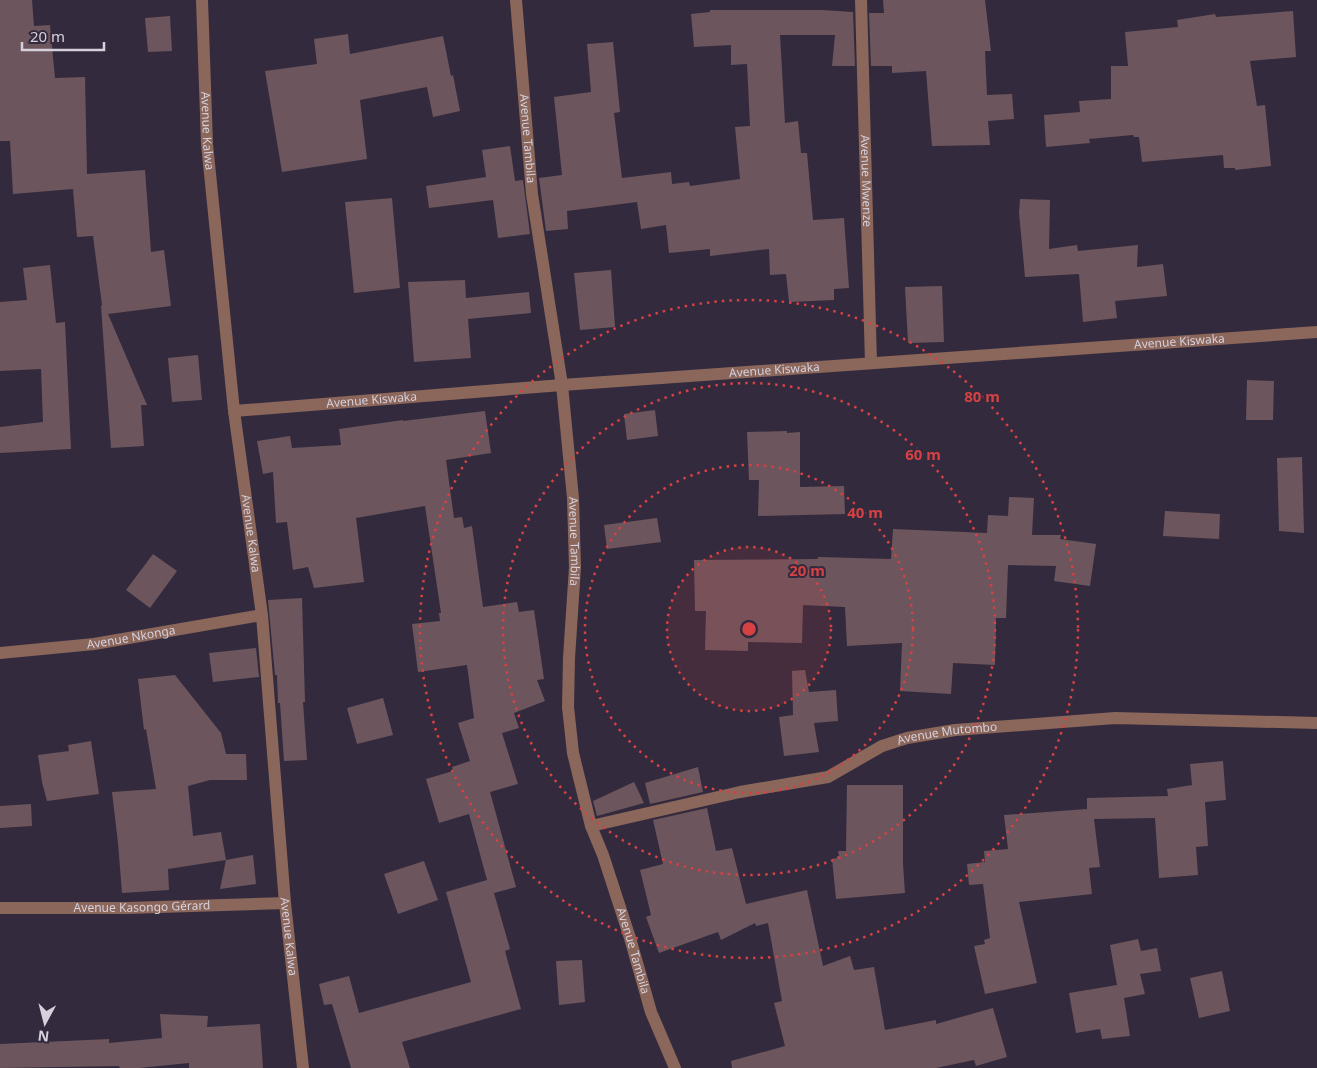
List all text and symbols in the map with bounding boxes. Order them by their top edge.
scale bar [22,20,105,52]
text: 20 m [30,26,65,46]
street label: Avenue Kalwa [197,91,219,171]
street label: Avenue Tambila [516,93,540,184]
street label: Avenue Mwenze [857,135,876,227]
street label: Avenue Kiswaka [1133,329,1225,353]
street label: Avenue Kiswaka [728,358,820,381]
text: 80 m [964,386,1000,406]
street label: Avenue Kiswaka [326,388,418,412]
text: 60 m [905,444,941,464]
street label: Avenue Kalwa [238,493,265,574]
street label: Avenue Tambila [565,497,584,587]
text: 40 m [847,502,883,522]
text: 20 m [789,560,825,580]
centre of rings [740,620,758,638]
street label: Avenue Nkonga [86,621,177,653]
street label: Avenue Mutombo [895,718,998,749]
street label: Avenue Kasongo Gérard [74,896,211,916]
street label: Avenue Kalwa [277,897,302,977]
street label: Avenue Tambila [613,905,654,996]
north arrow [20,998,70,1048]
text: N [37,1026,50,1047]

